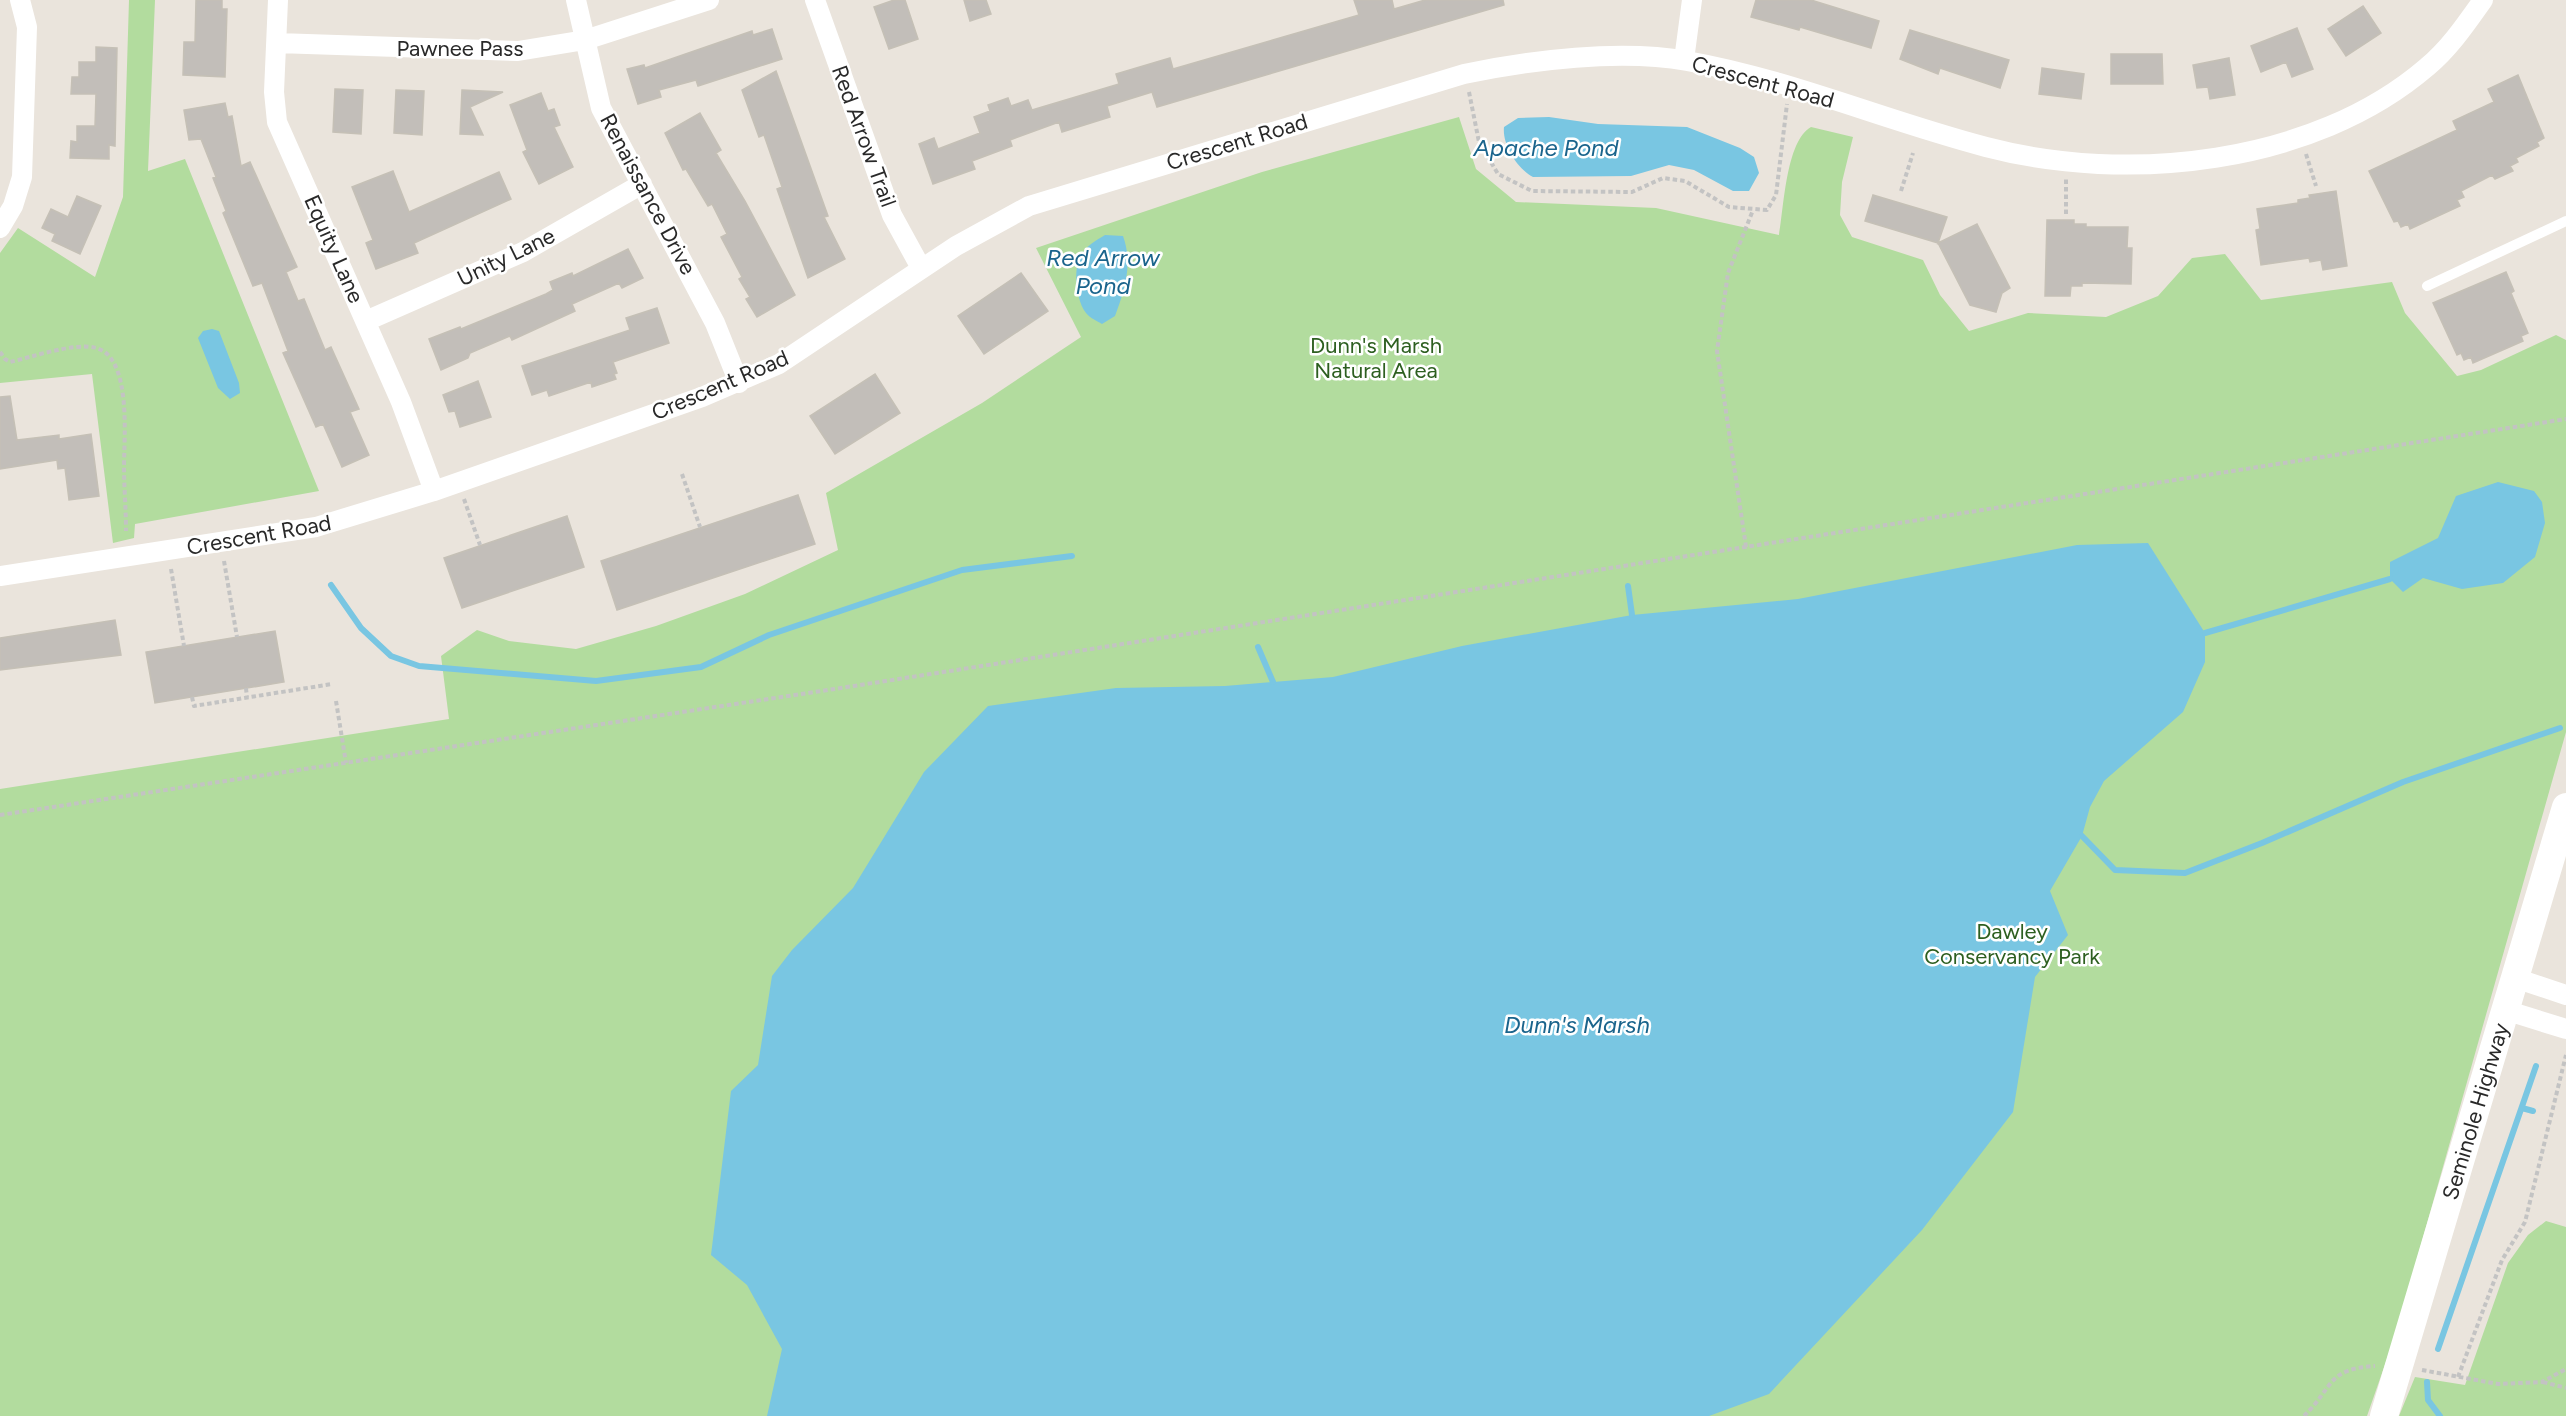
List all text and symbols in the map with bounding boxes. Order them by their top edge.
street label: Pawnee Pass [397,35,523,62]
street label: Crescent Road [1689,50,1837,114]
street label: Red Arrow Trail [826,61,902,211]
street label: Crescent Road [1163,108,1311,176]
street label: Renaissance Drive [594,109,702,279]
water label: Apache Pond [1472,133,1620,162]
street label: Equity Lane [298,191,370,307]
street label: Unity Lane [453,222,559,292]
water label: Red Arrow Pond [1046,243,1161,300]
park label: Dunn's Marsh Natural Area [1310,332,1442,384]
street label: Crescent Road [647,344,793,426]
street label: Crescent Road [185,509,333,561]
park label: Dawley Conservancy Park [1924,918,2100,970]
water label: Dunn's Marsh [1504,1010,1650,1039]
street label: Seminole Highway [2436,1019,2514,1203]

